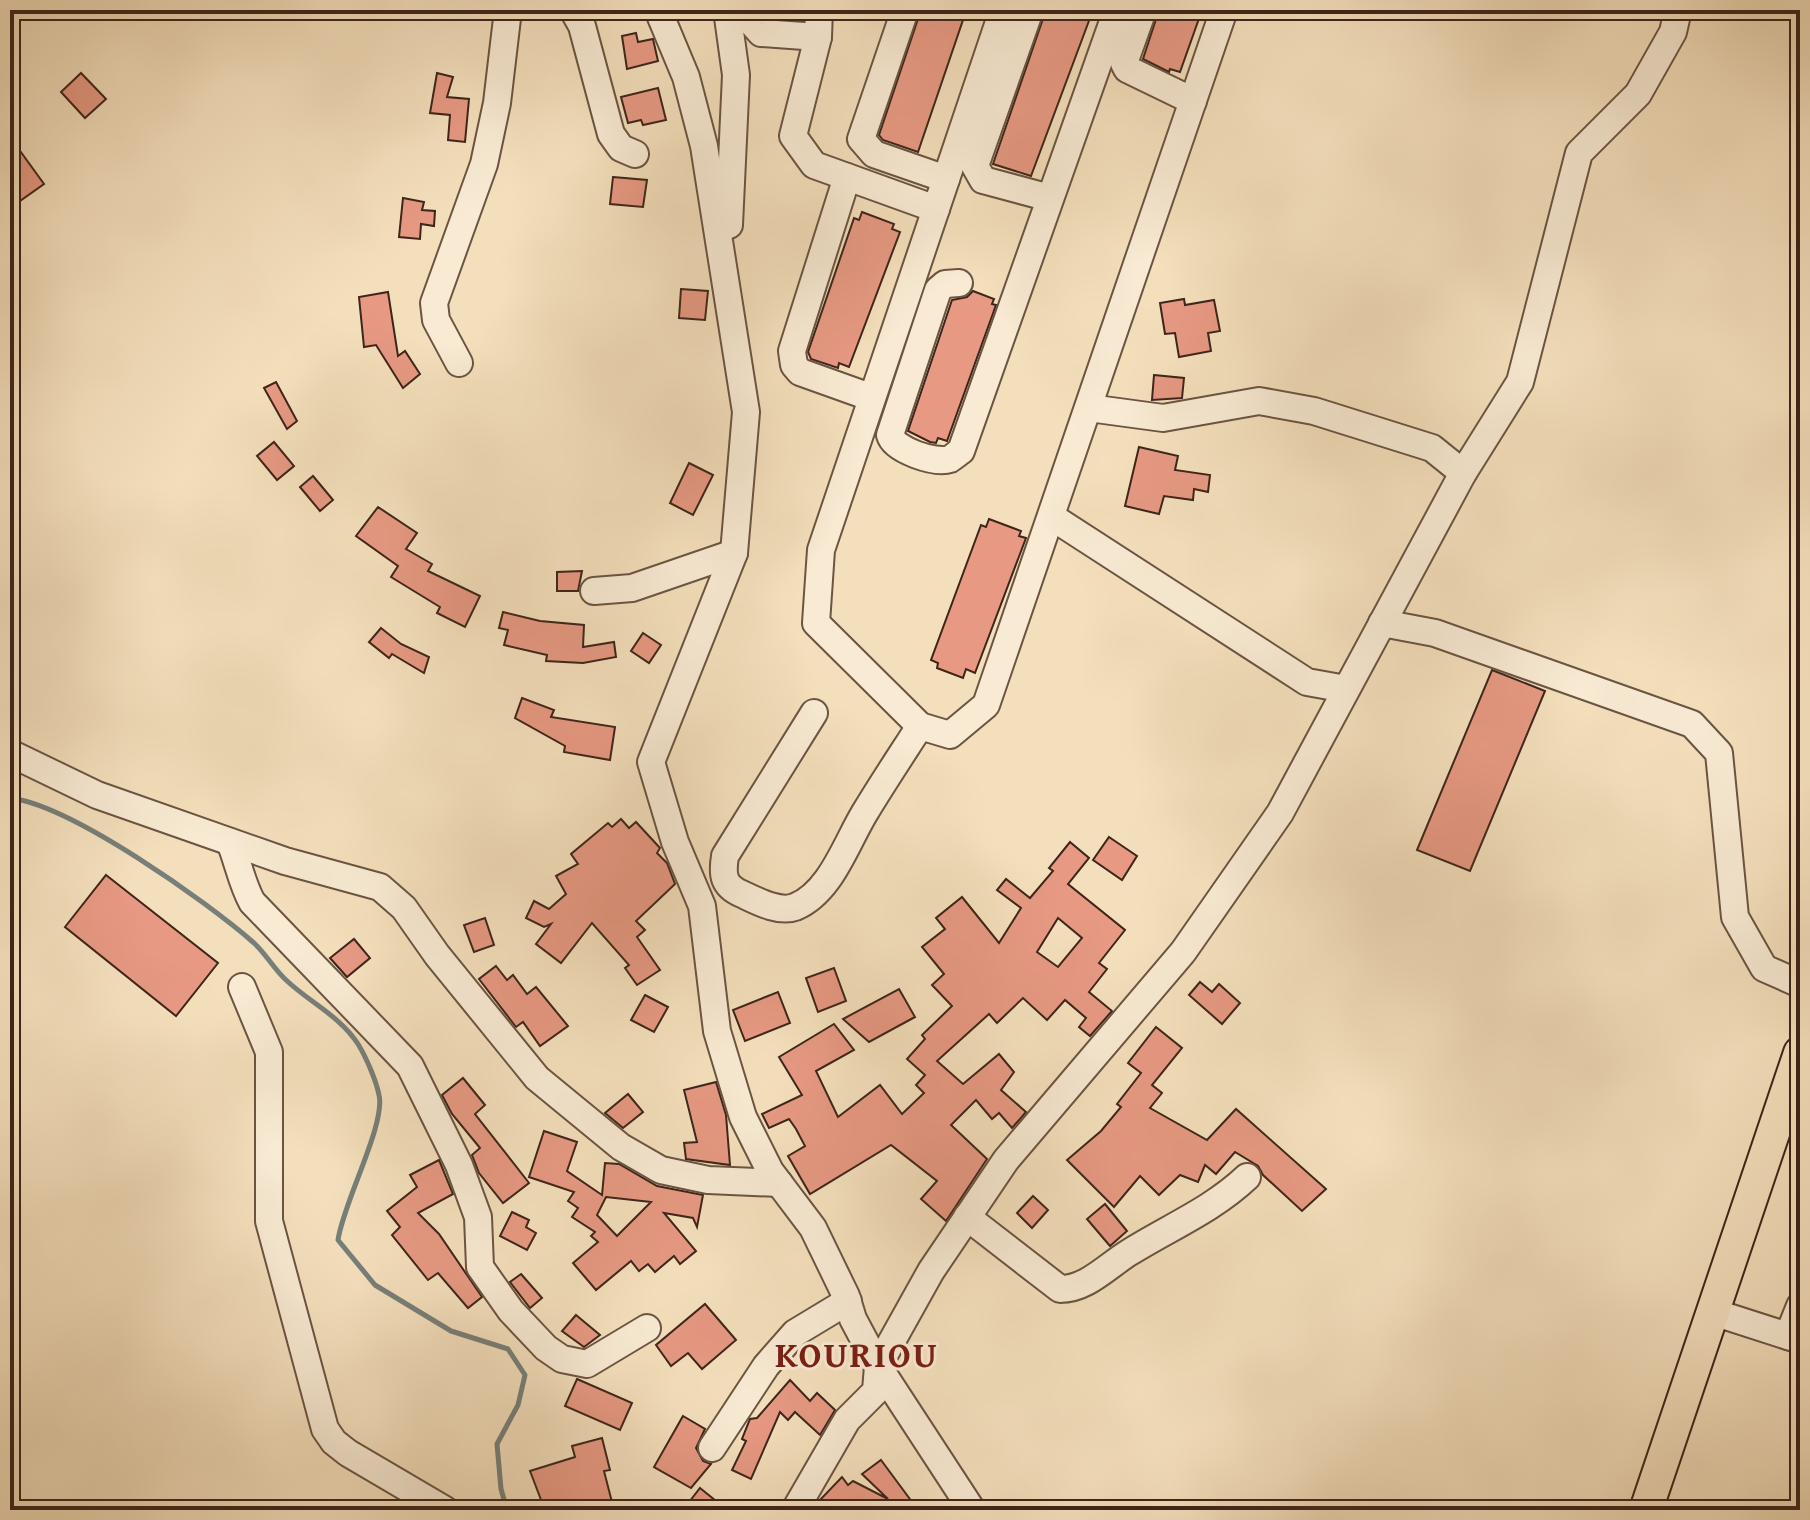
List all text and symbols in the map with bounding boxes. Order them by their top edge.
district label: KOURIOU [775,1327,939,1380]

